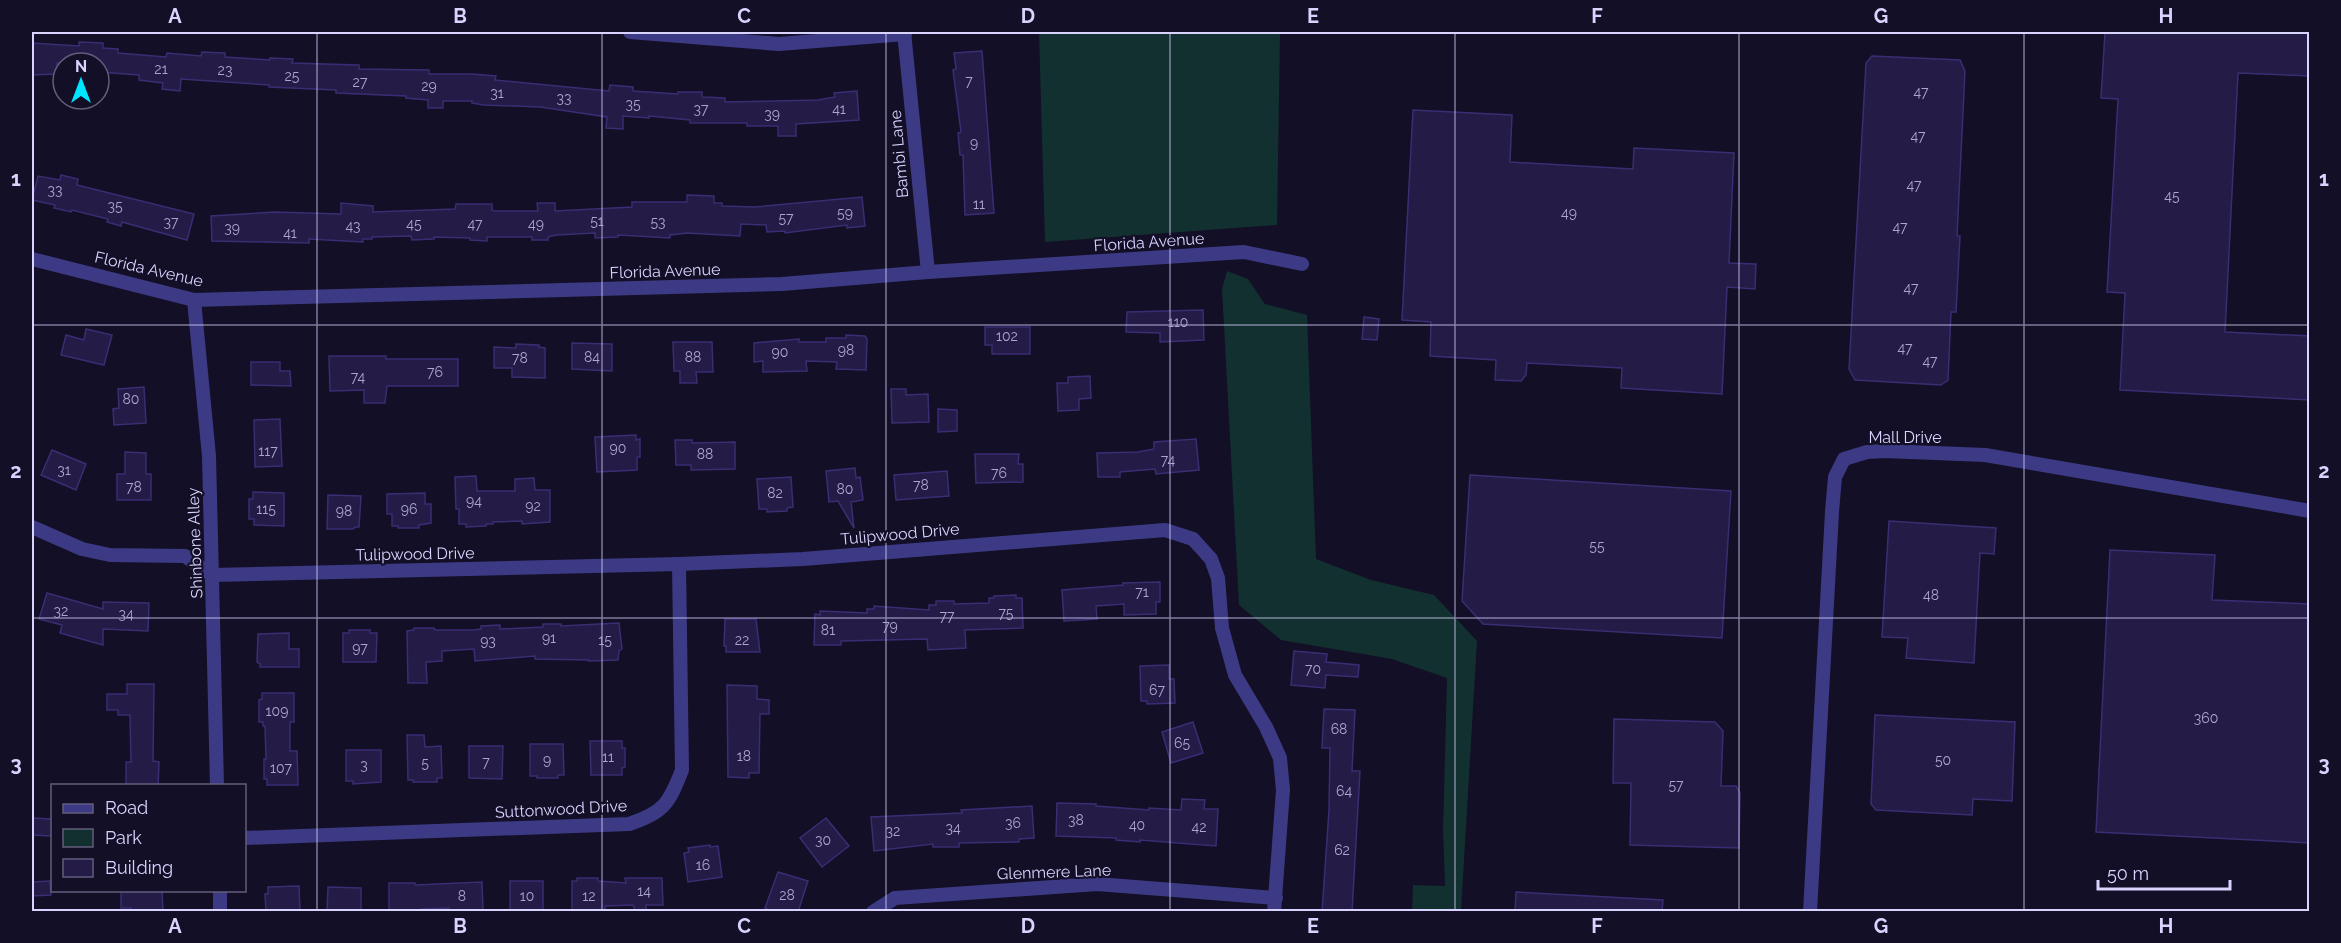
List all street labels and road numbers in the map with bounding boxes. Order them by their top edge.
street label: Bambi Lane [886,109,912,199]
street label: Florida Avenue [1093,229,1205,255]
street label: Florida Avenue [93,247,205,291]
street label: Florida Avenue [609,260,721,282]
street label: Mall Drive [1868,428,1942,447]
street label: Shinbone Alley [184,487,206,599]
street label: Tulipwood Drive [840,519,960,549]
street label: Tulipwood Drive [355,543,475,565]
street label: Suttonwood Drive [494,796,628,822]
street label: Glenmere Lane [997,861,1111,883]

